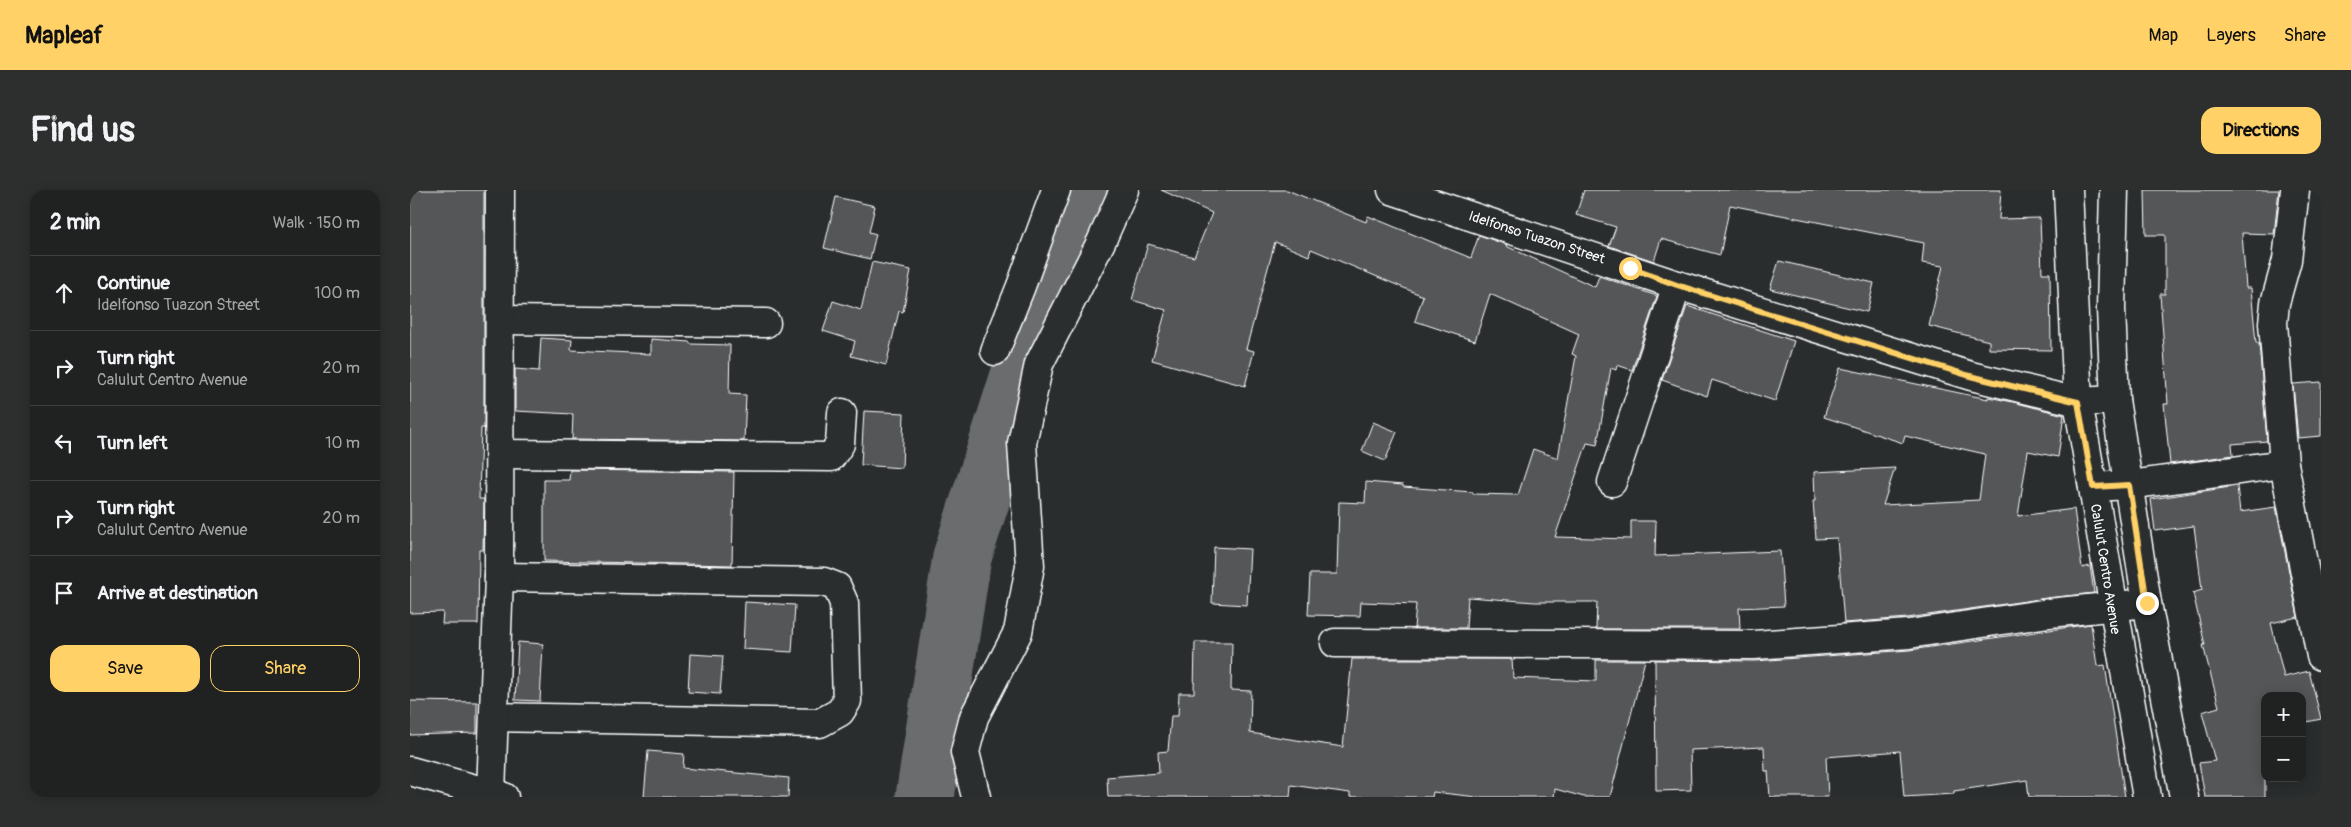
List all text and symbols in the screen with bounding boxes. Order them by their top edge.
text: Mapleaf [25,21,103,50]
text: Map [2149,24,2178,47]
text: Layers [2206,24,2256,47]
text: Share [2284,24,2326,47]
button: Directions [2201,107,2321,154]
text: Find us [30,108,135,152]
street label: Idelfonso Tuazon Street [1467,207,1608,268]
text: 2 min [50,209,100,236]
text: Walk · 150 m [273,213,360,233]
route start [1619,257,1642,280]
text: Continue [97,271,170,295]
icon: ahead [50,279,78,307]
text: 100 m [314,283,360,303]
text: Idelfonso Tuazon Street [97,295,260,315]
text: Turn right [97,346,175,370]
icon: right [50,354,78,382]
text: 20 m [322,358,360,378]
text: Calulut Centro Avenue [97,370,247,390]
icon: left [50,429,78,457]
text: Turn left [97,431,167,455]
text: 10 m [325,433,360,453]
text: Turn right [97,496,175,520]
street label: Calulut Centro Avenue [2087,503,2124,635]
icon: right [50,504,78,532]
text: 20 m [322,508,360,528]
text: Calulut Centro Avenue [97,520,247,540]
icon: arrive [50,579,78,607]
text: Arrive at destination [97,581,258,605]
route end [2136,592,2159,615]
button: Save [50,645,200,692]
button: Share [210,645,360,692]
map controls [2261,692,2306,782]
button: + [2261,692,2306,737]
button: − [2261,737,2306,782]

